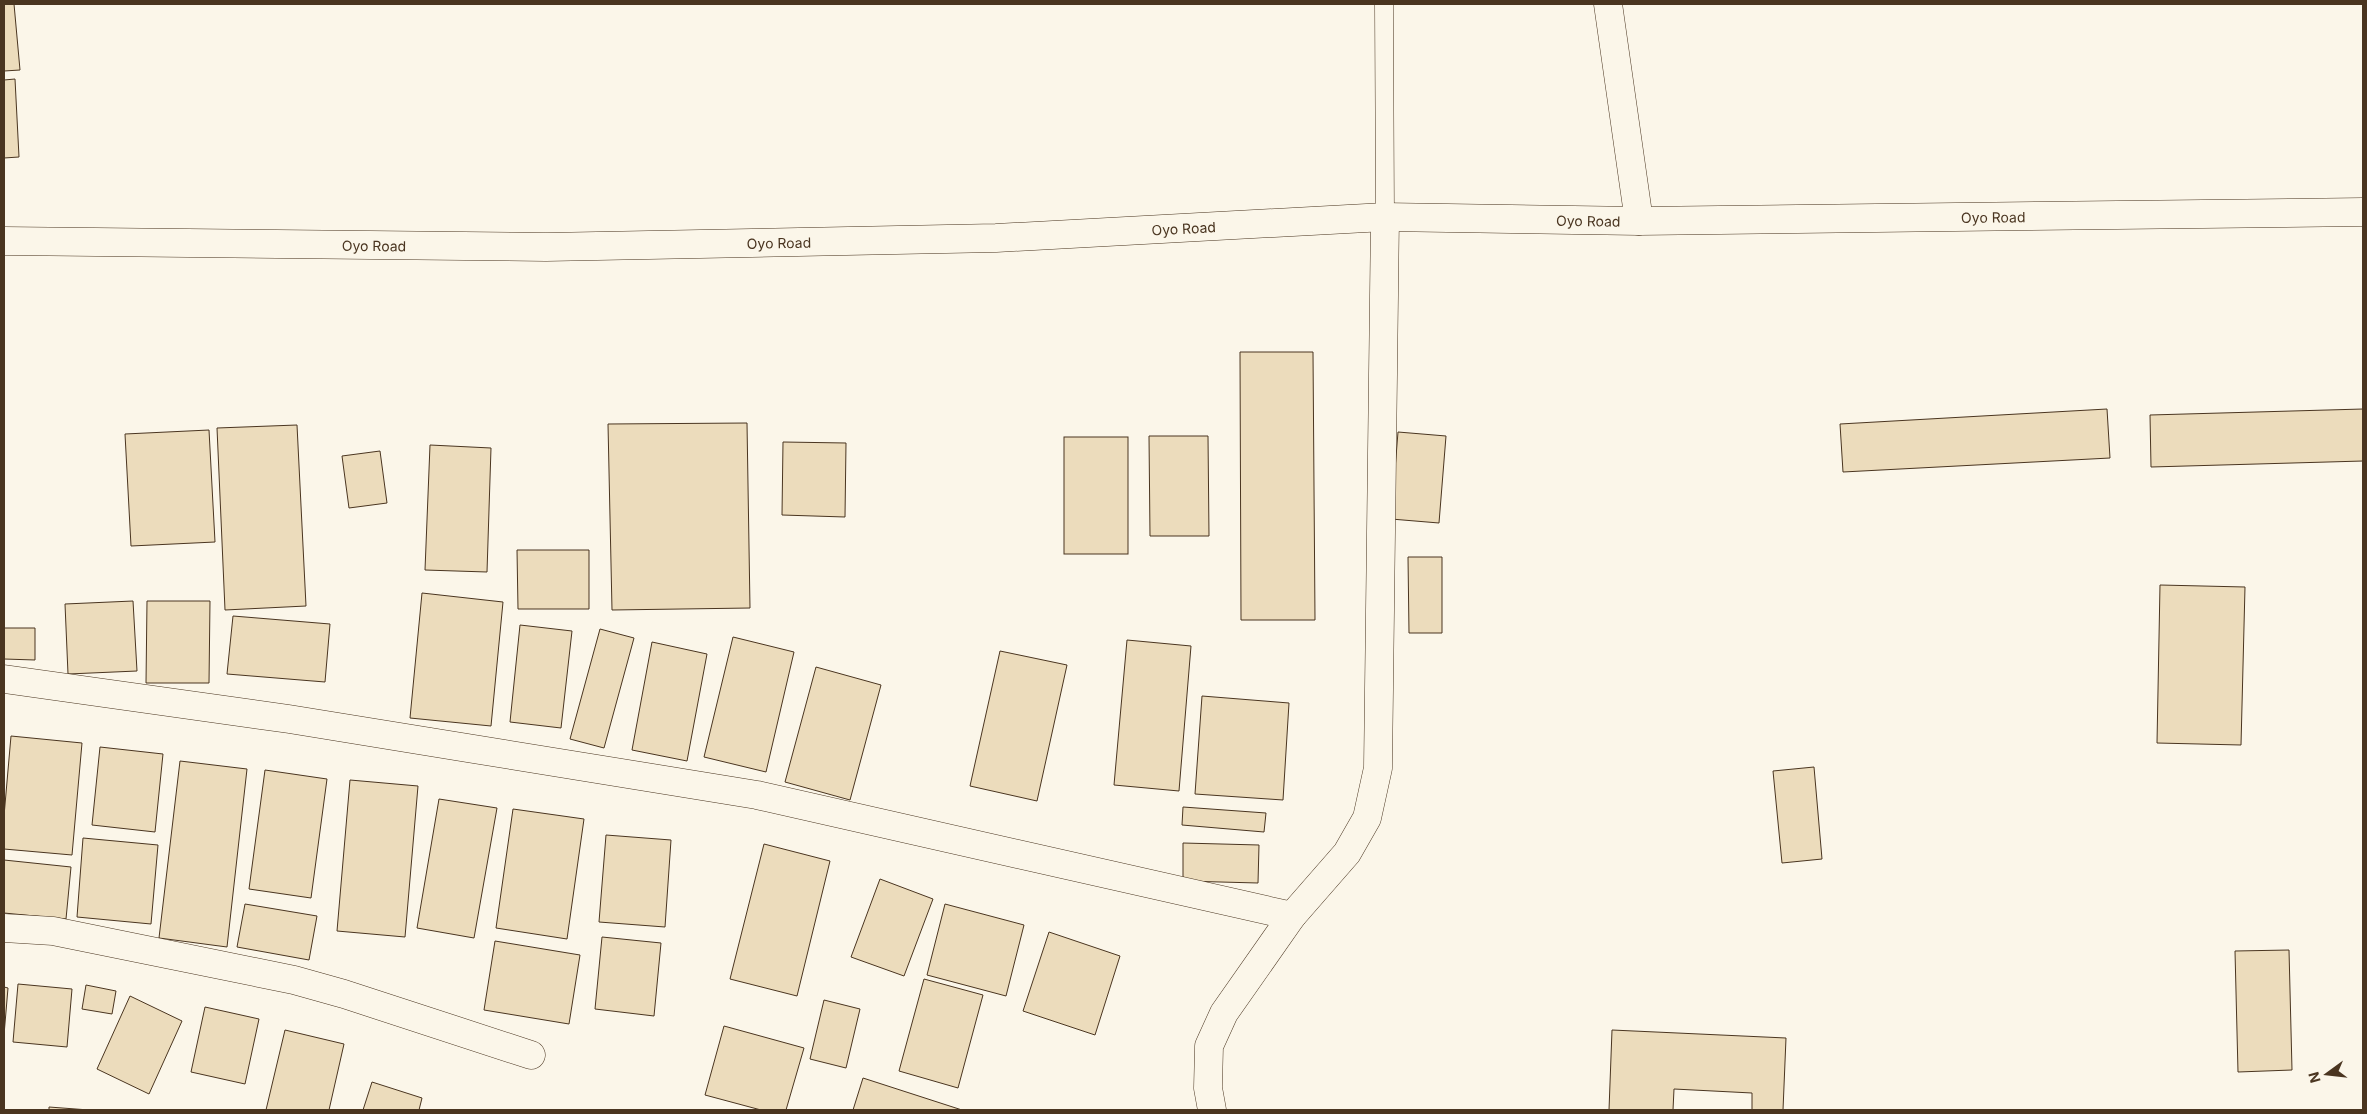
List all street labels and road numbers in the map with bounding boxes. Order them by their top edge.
street label: Oyo Road [1961,208,2026,225]
street label: Oyo Road [1556,211,1621,229]
street label: Oyo Road [1151,218,1216,238]
street label: Oyo Road [747,233,811,251]
street label: Oyo Road [342,236,406,254]

